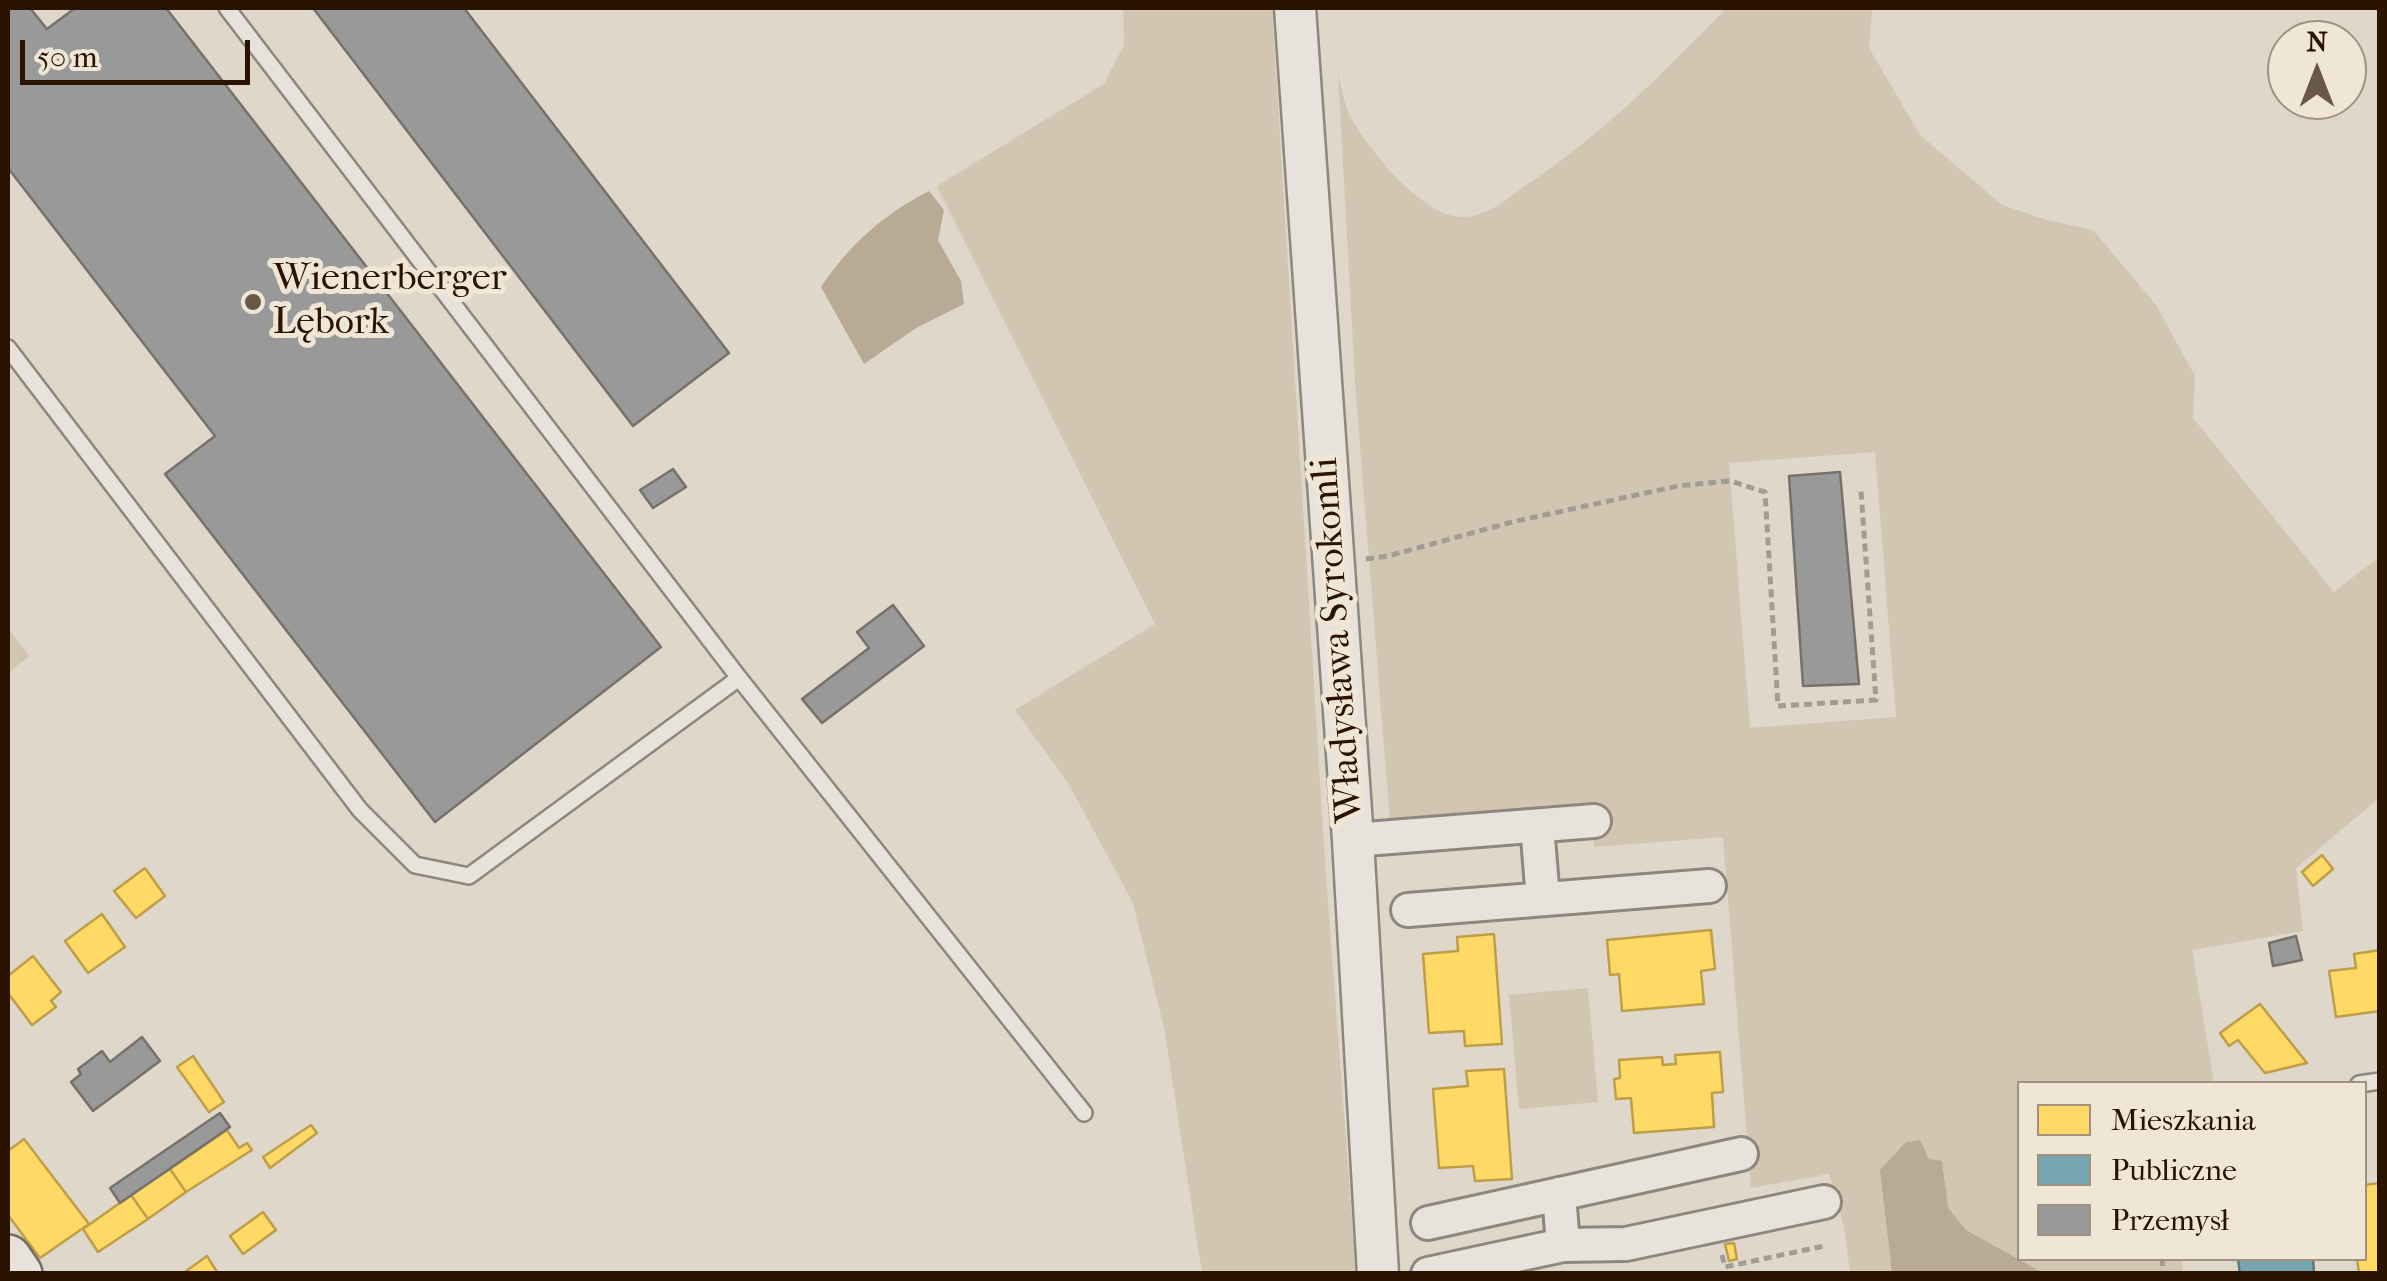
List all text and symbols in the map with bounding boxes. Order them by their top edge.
scale bar [25,20,255,82]
north arrow [2267,20,2367,120]
text: N [2306,25,2328,58]
text: 50 m [37,40,98,75]
place label: Wienerberger Lębork [273,257,507,346]
marker: Wienerberger Lębork [242,291,264,313]
street label: Władysława Syrokomli [1303,456,1375,824]
legend [2017,1081,2367,1261]
text: Mieszkania [2111,1103,2256,1138]
text: Publiczne [2111,1153,2237,1188]
text: Przemysł [2111,1203,2229,1238]

